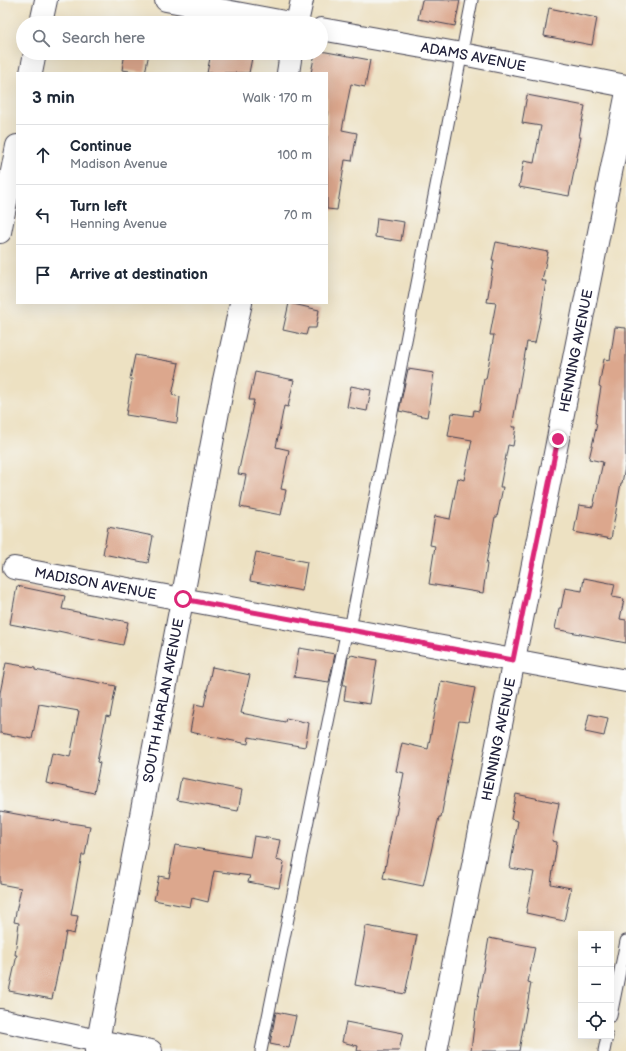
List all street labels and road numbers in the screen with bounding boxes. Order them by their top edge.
street label: ADAMS AVENUE [420,38,528,75]
street label: HENNING AVENUE [555,288,596,414]
street label: MADISON AVENUE [33,563,158,603]
street label: SOUTH HARLAN AVENUE [139,617,187,784]
street label: HENNING AVENUE [478,676,519,802]

